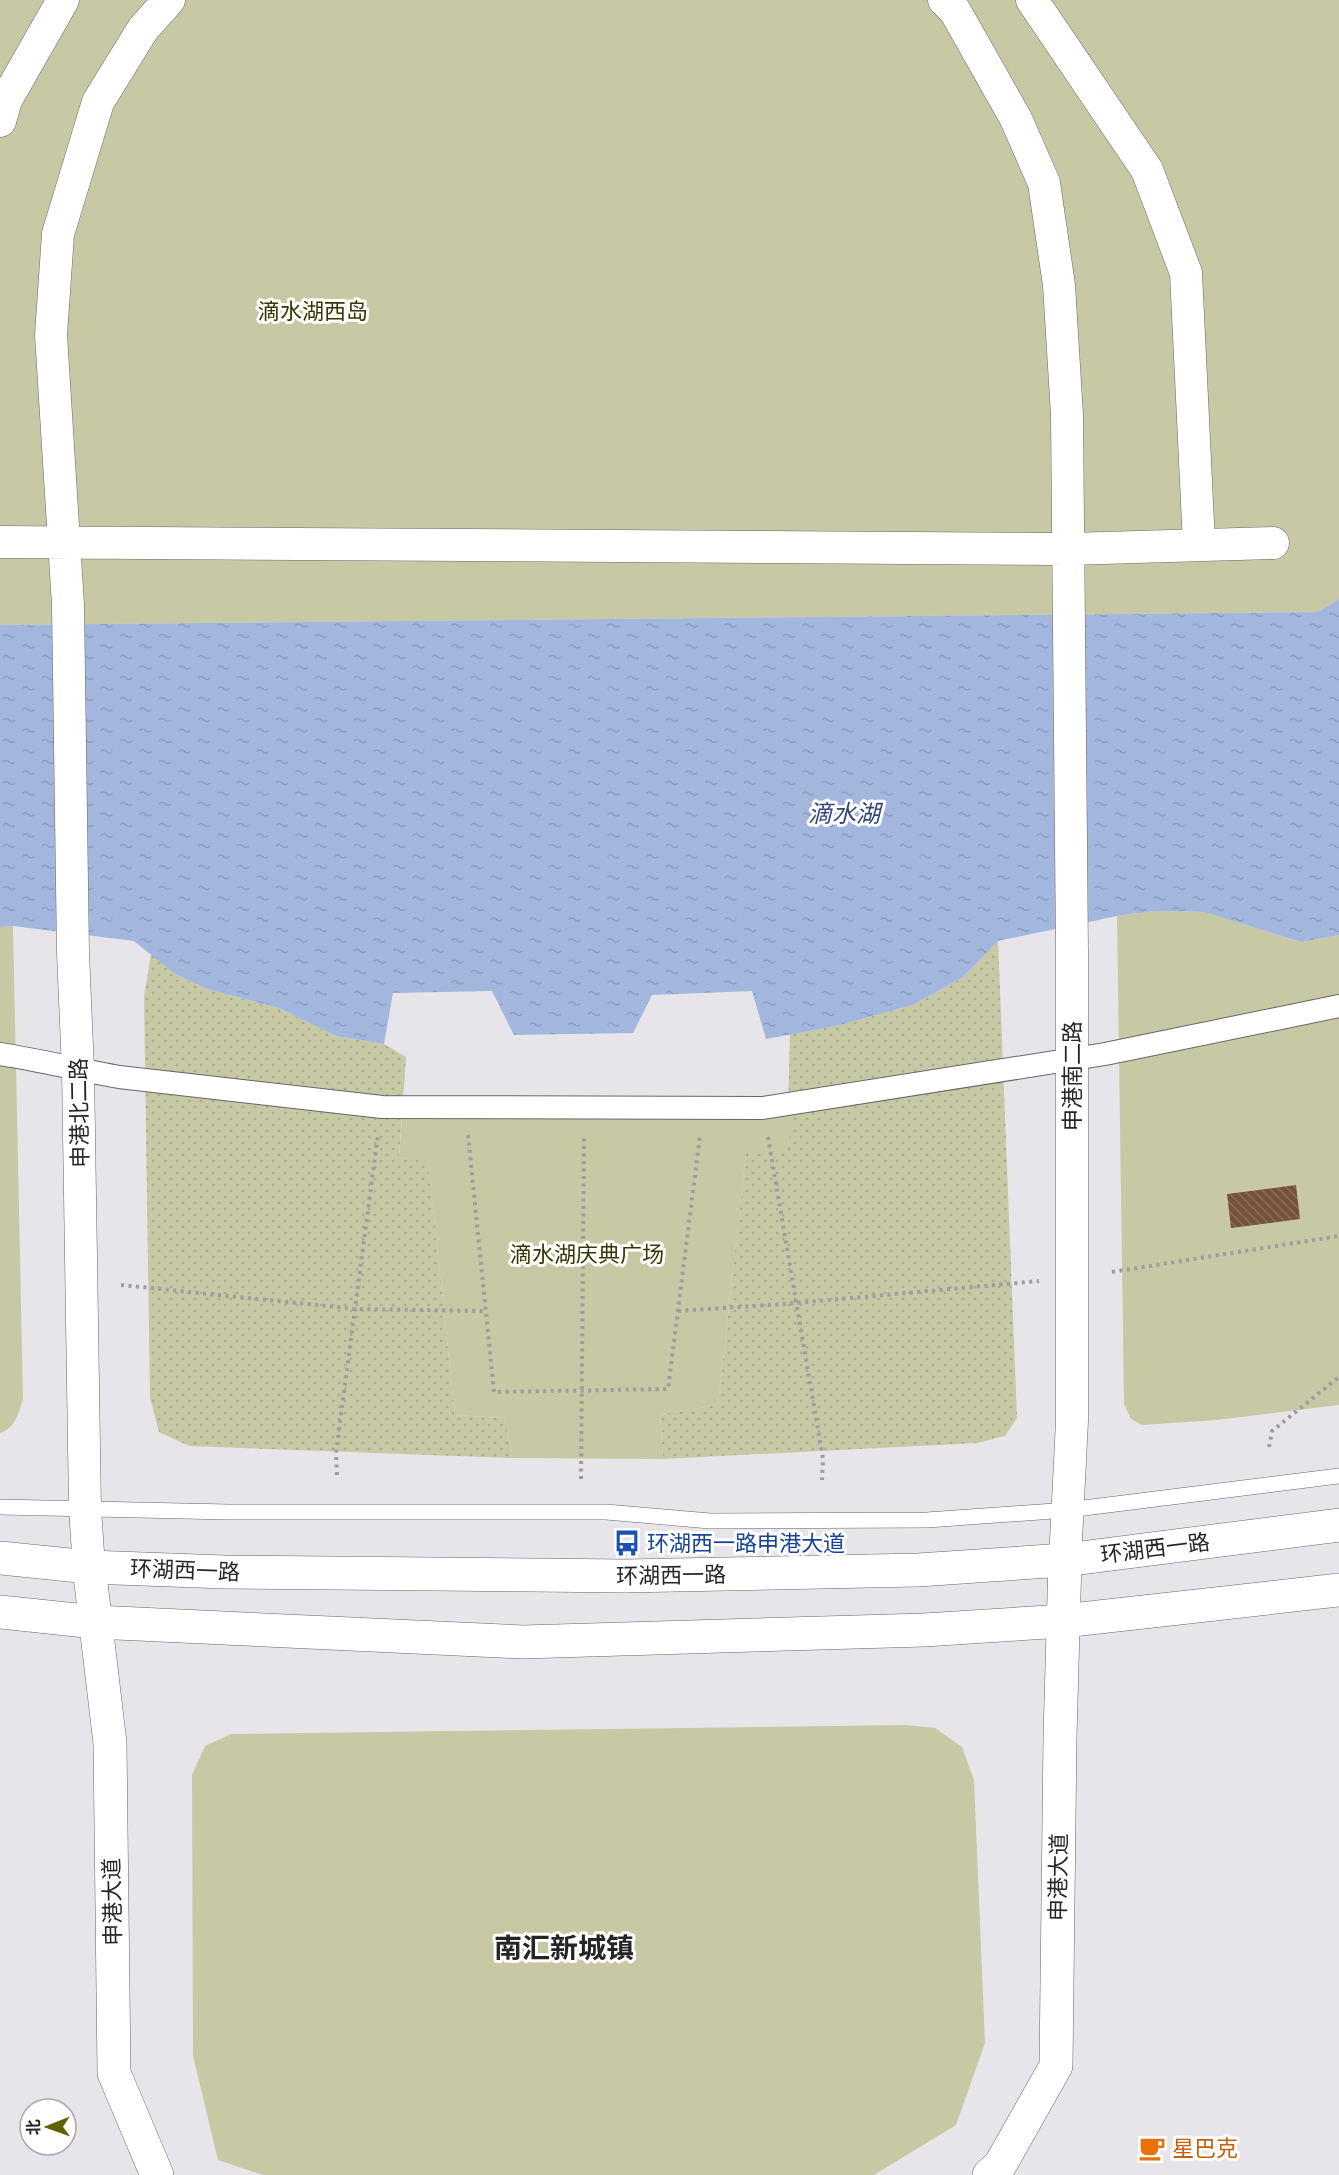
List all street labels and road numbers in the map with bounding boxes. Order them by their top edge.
street label: 申港南二路 [1059,1021,1086,1131]
street label: 申港北二路 [65,1058,94,1168]
street label: 环湖西一路 [1099,1528,1211,1569]
street label: 环湖西一路 [130,1555,240,1586]
street label: 环湖西一路 [616,1561,726,1590]
street label: 申港大道 [1044,1833,1073,1921]
street label: 申港大道 [98,1858,127,1946]

